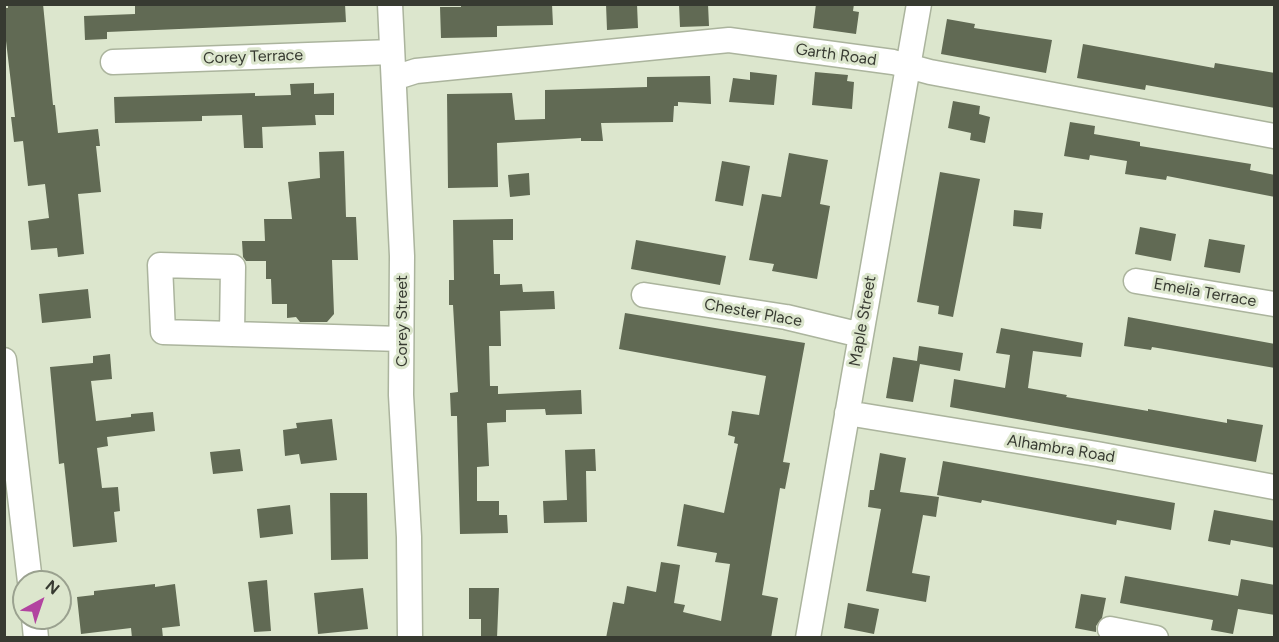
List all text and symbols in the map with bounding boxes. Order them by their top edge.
street label: Garth Road [794,40,878,70]
street label: Corey Terrace [203,46,303,68]
street label: Maple Street [846,274,880,368]
street label: Corey Street [392,275,412,367]
street label: Emelia Terrace [1152,275,1258,311]
street label: Chester Place [703,295,803,331]
street label: Alhambra Road [1006,431,1116,467]
north arrow [12,570,72,630]
text: N [42,576,63,599]

